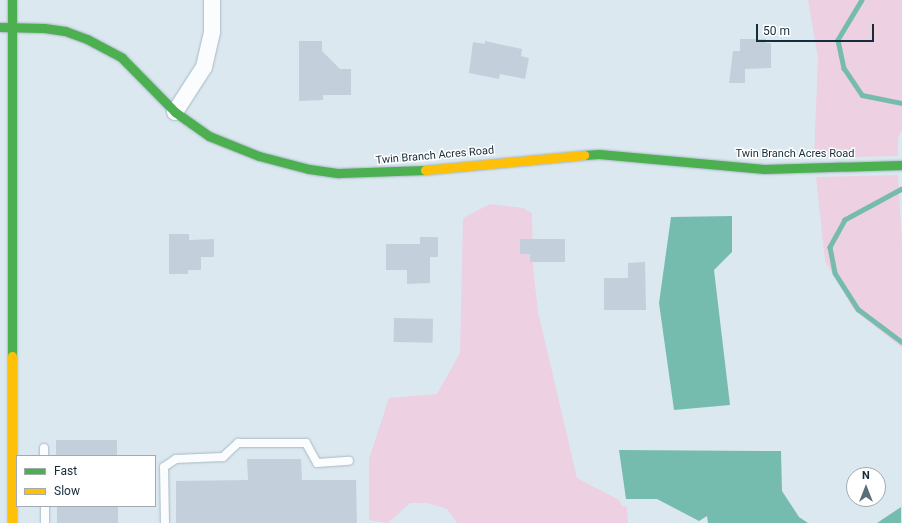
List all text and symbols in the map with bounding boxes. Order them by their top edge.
scale bar [758,16,876,42]
text: 50 m [763,24,790,38]
street label: Twin Branch Acres Road [375,144,495,168]
street label: Twin Branch Acres Road [735,147,855,161]
legend [16,455,156,507]
text: Fast [54,464,77,478]
north arrow [846,467,886,507]
text: N [862,469,870,482]
text: Slow [54,484,80,498]

